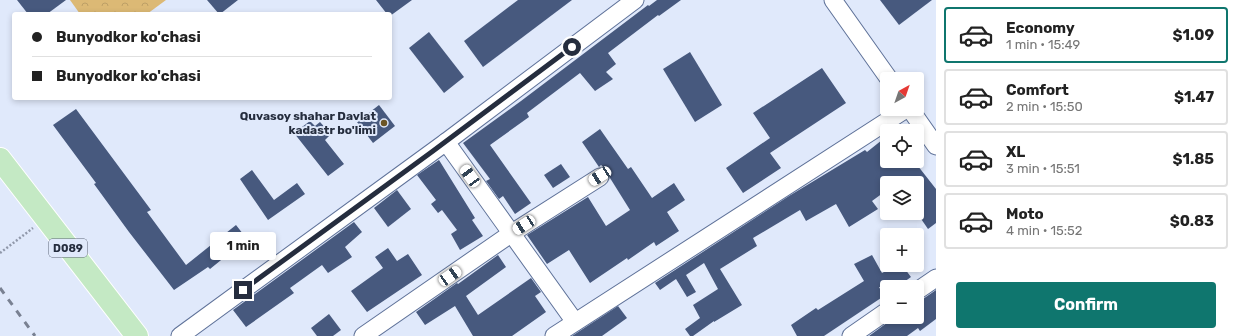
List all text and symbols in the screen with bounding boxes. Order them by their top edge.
icon: car [958,17,994,53]
text: Economy [1006,19,1075,37]
text: $1.09 [1173,26,1214,44]
text: Bunyodkor ko'chasi [56,28,201,46]
text: 1 min · 15:49 [1006,37,1080,52]
route start [563,38,581,56]
text: Bunyodkor ko'chasi [56,67,201,85]
north arrow [880,72,924,116]
map controls [880,72,924,324]
icon: car [958,79,994,115]
text: Comfort [1006,81,1069,99]
text: $1.47 [1174,88,1214,106]
text: 2 min · 15:50 [1006,99,1083,114]
place label: Quvasoy shahar Davlat kadastr bo'limi [240,109,376,137]
marker: Quvasoy shahar Davlat kadastr bo'limi [379,118,389,128]
button: locate [880,124,924,168]
icon: car [958,141,994,177]
text: XL [1006,143,1025,161]
text: $1.85 [1172,150,1214,168]
text: 3 min · 15:51 [1006,161,1080,176]
car [458,163,482,189]
car [587,164,613,188]
button: layers [880,176,924,220]
icon: car [958,203,994,239]
text: Moto [1006,205,1044,223]
text: $0.83 [1170,212,1214,230]
car [511,213,537,237]
text: 4 min · 15:52 [1006,223,1082,238]
button: + [880,228,924,272]
callout: 1 min [210,232,276,260]
text: 1 min [226,238,260,253]
road number: D089 [49,239,87,257]
car [437,264,463,288]
button: − [880,280,924,324]
route end [234,281,252,299]
button: Confirm [956,282,1216,328]

